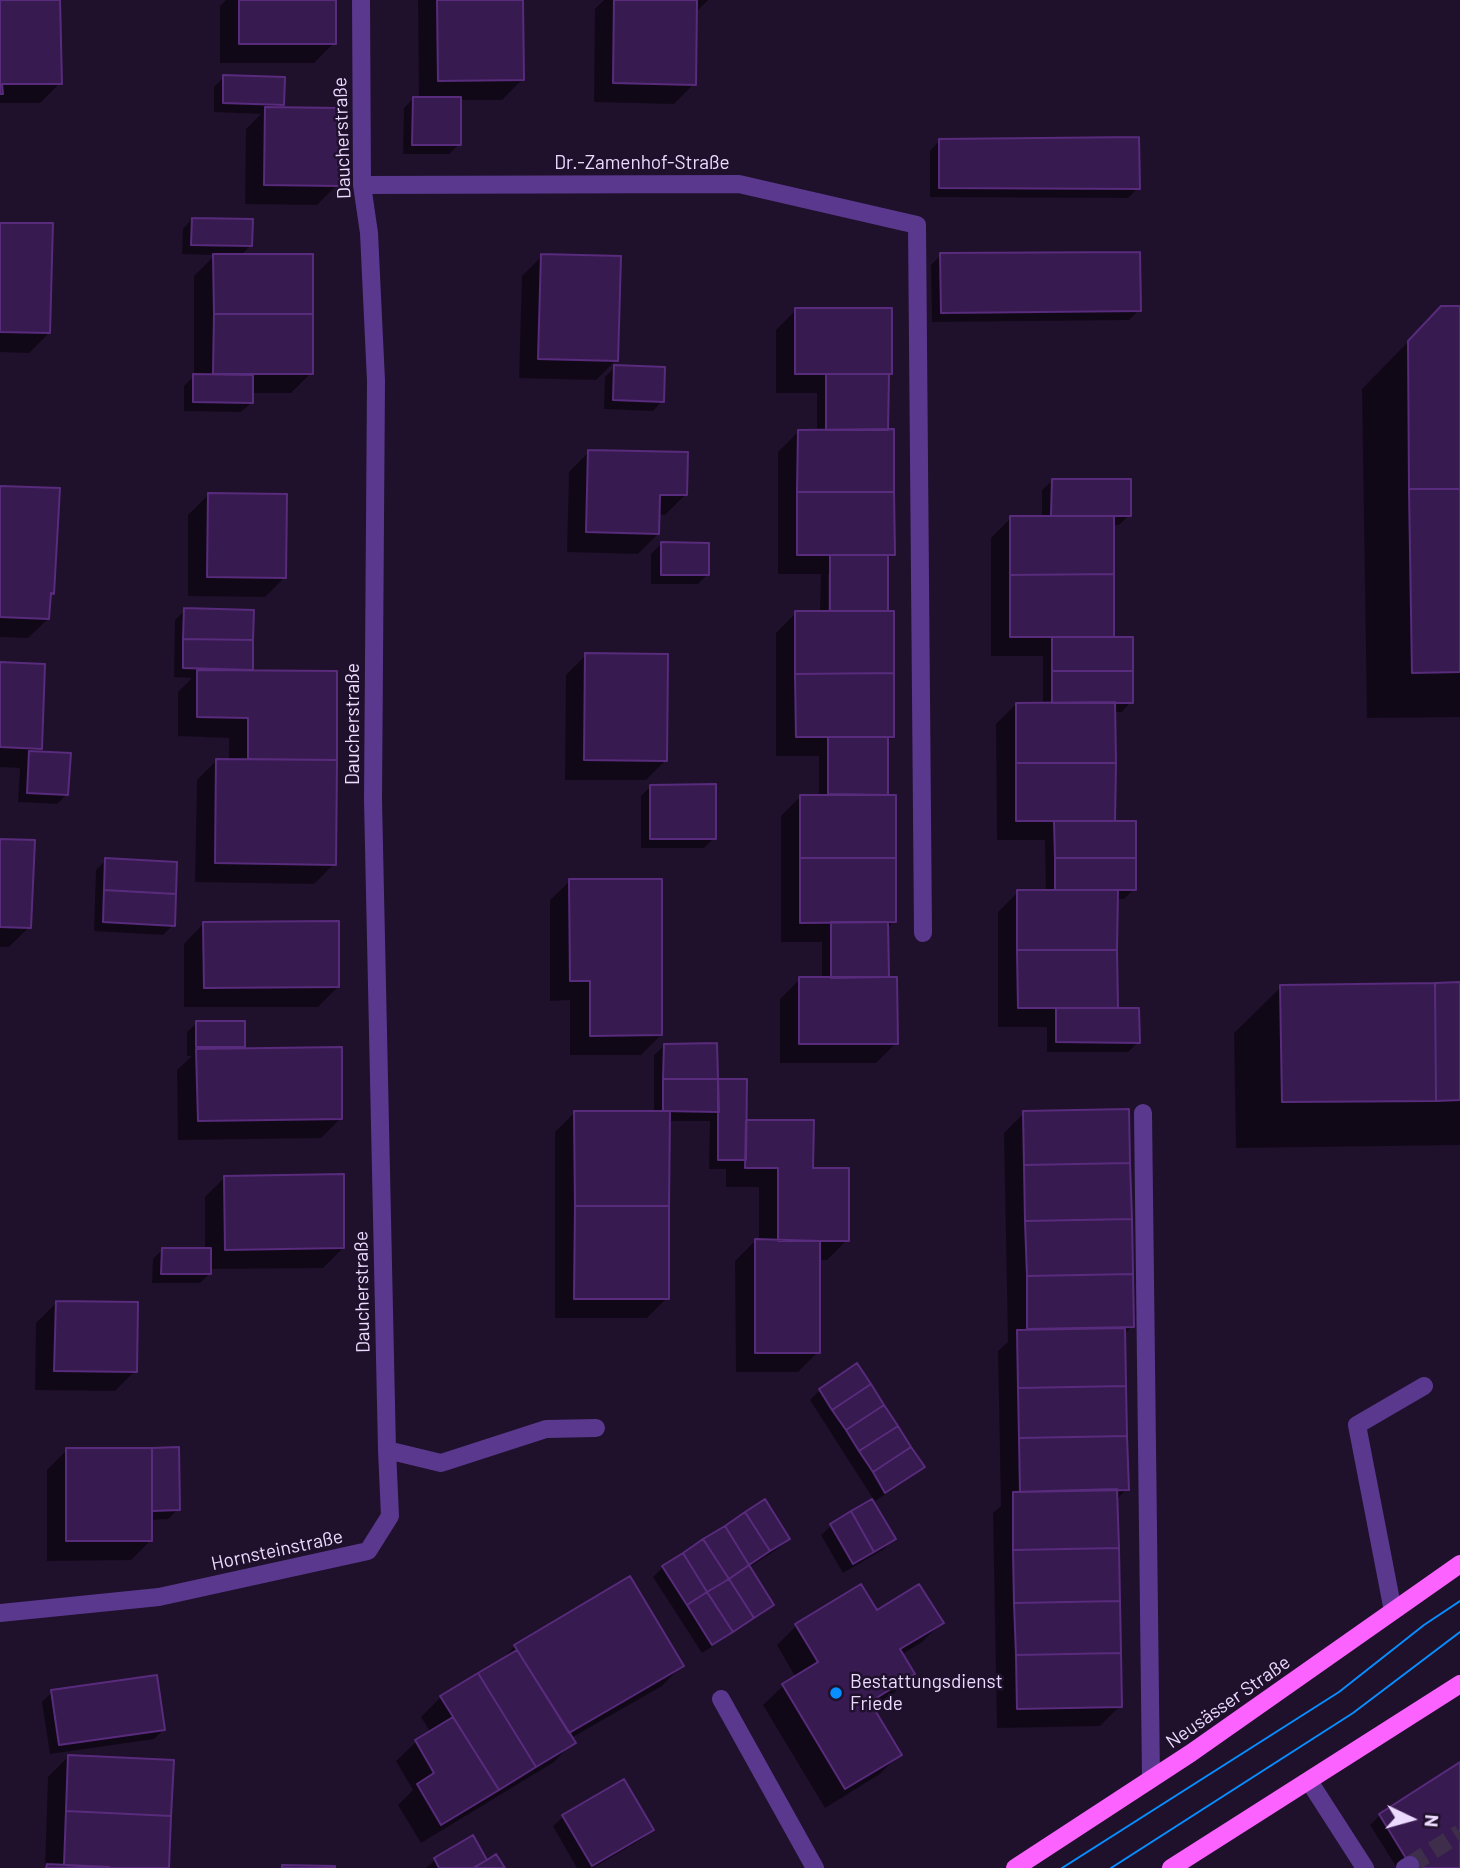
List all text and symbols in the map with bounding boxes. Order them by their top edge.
street label: Daucherstraße [328,77,356,199]
street label: Dr.-Zamenhof-Straße [554,152,730,174]
street label: Daucherstraße [342,663,364,785]
street label: Daucherstraße [350,1231,374,1353]
street label: Hornsteinstraße [209,1525,345,1575]
street label: Neusässer Straße [1162,1651,1294,1753]
place label: Bestattungsdienst Friede [850,1671,1003,1715]
marker: Bestattungsdienst Friede [828,1685,844,1701]
north arrow [1376,1784,1446,1854]
text: N [1420,1814,1444,1828]

